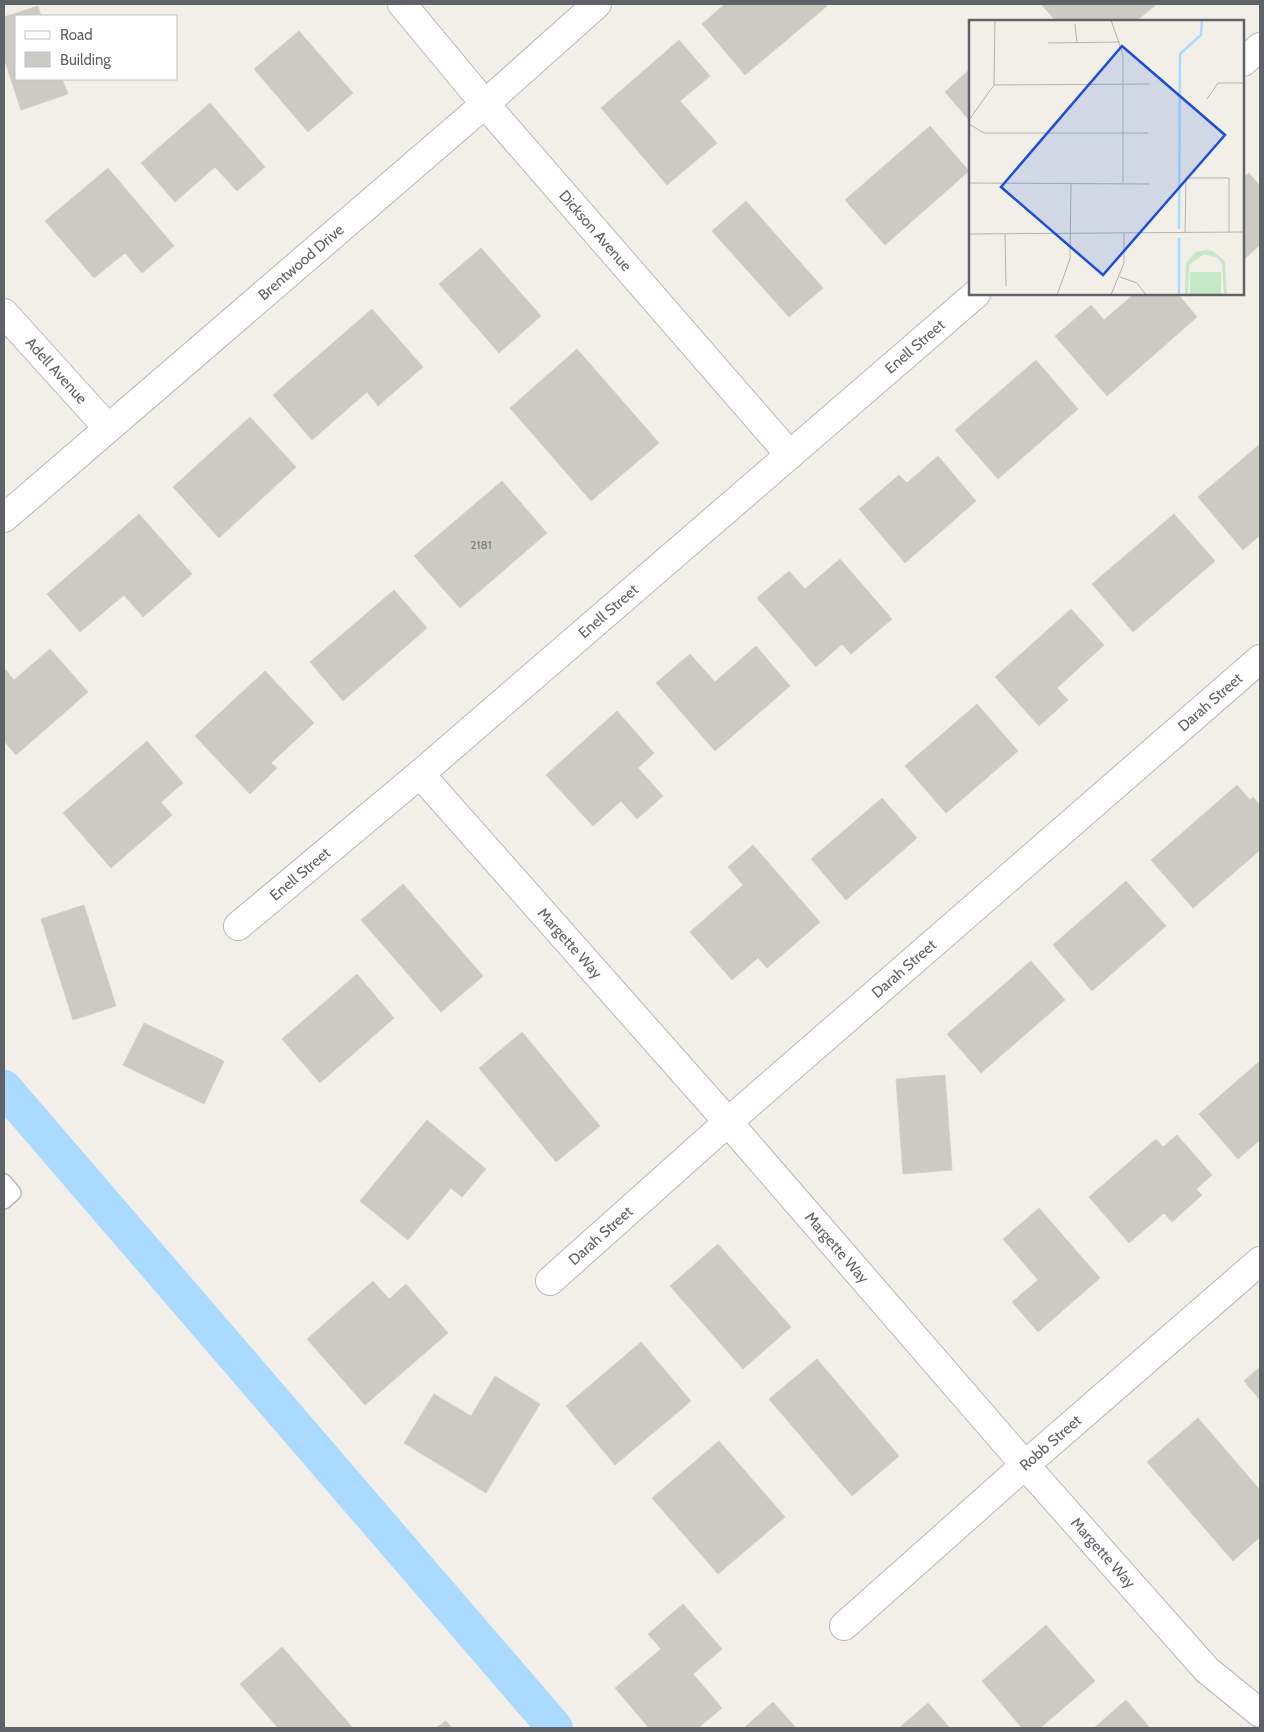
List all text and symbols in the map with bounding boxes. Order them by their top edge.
legend [15,15,178,80]
inset map [969,20,1244,295]
text: Road [60,26,93,44]
text: Building [60,51,111,69]
street label: Dickson Avenue [555,187,635,275]
street label: Brentwood Drive [255,220,348,304]
street label: Enell Street [881,316,949,377]
street label: Adell Avenue [22,334,91,408]
house number: 2181 [470,537,492,552]
street label: Enell Street [575,581,642,642]
street label: Darah Street [1174,669,1246,735]
street label: Enell Street [266,844,334,904]
street label: Margette Way [534,904,606,983]
street label: Darah Street [868,936,940,1002]
street label: Darah Street [565,1202,637,1269]
street label: Margette Way [801,1208,873,1287]
street label: Robb Street [1016,1411,1085,1474]
street label: Margette Way [1067,1514,1139,1592]

